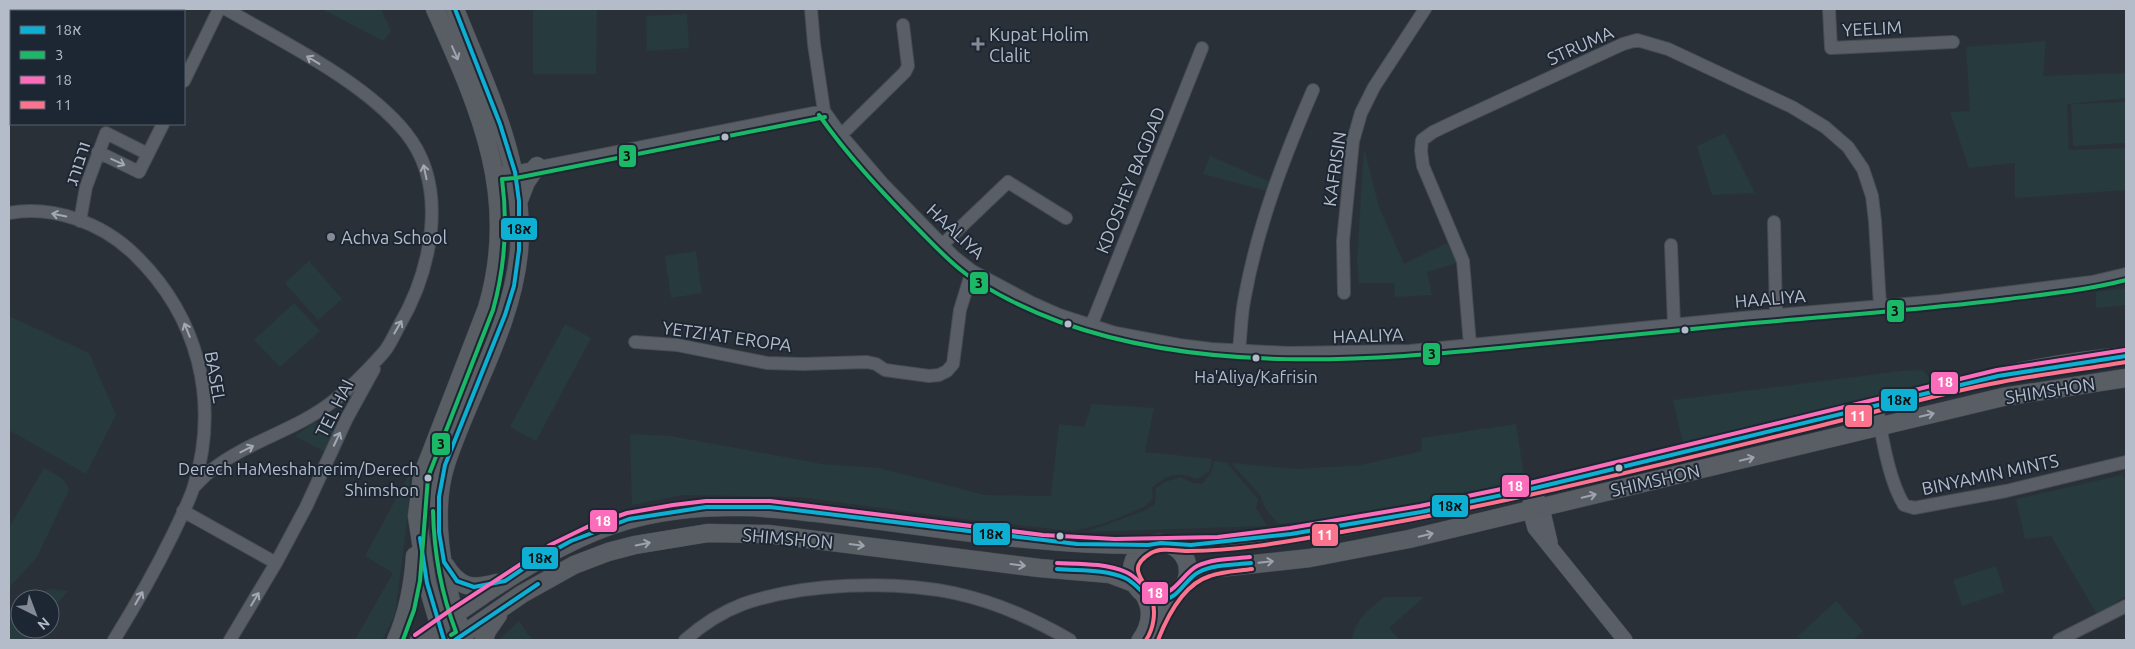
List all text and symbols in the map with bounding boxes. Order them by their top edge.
legend [10,10,185,125]
street label: YEELIM [1842,16,1902,40]
text: 18א [55,21,82,38]
street label: STRUMA [1544,21,1616,68]
place label: Kupat Holim Clalit [989,24,1089,65]
marker: Kupat Holim Clalit [971,37,985,51]
one-way arrow [451,45,461,60]
text: 3 [55,46,63,63]
one-way arrow [307,55,321,65]
text: 18 [55,71,72,88]
text: 11 [55,96,72,113]
street label: KDOSHEY BAGDAD [1091,104,1169,256]
street label: KAFRISIN [1319,130,1349,208]
unlabelled marker [720,132,730,142]
street label: ורבורג [61,139,93,187]
line badge: 3 [618,144,637,168]
text: 3 [623,148,631,164]
one-way arrow [111,157,126,167]
one-way arrow [420,164,429,180]
street label: HAALIYA [923,199,989,263]
one-way arrow [51,210,67,219]
line badge: 18א [500,217,538,241]
text: 18א [506,221,532,237]
place label: Achva School [341,227,448,247]
marker: Achva School [325,231,337,243]
line badge: 3 [969,271,989,295]
text: 3 [975,275,983,291]
street label: HAALIYA [1734,285,1807,311]
line badge: 3 [1886,299,1905,323]
text: 3 [1891,303,1899,319]
street label: YETZI'AT EROPA [661,317,793,355]
unlabelled marker [1063,319,1073,329]
one-way arrow [394,321,404,335]
one-way arrow [182,323,192,338]
street label: HAALIYA [1332,324,1404,346]
unlabelled marker [1680,325,1690,335]
line badge: 3 [1422,342,1441,366]
text: 3 [1428,346,1436,362]
street label: BASEL [202,350,230,404]
marker: Ha'Aliya/Kafrisin [1251,353,1261,363]
place label: Ha'Aliya/Kafrisin [1194,367,1318,386]
line badge: 18 [1930,371,1959,395]
street label: SHIMSHON [2003,373,2097,407]
text: 18 [1937,374,1953,390]
street label: TEL HAI [311,376,357,440]
line badge: 18א [1880,388,1918,412]
text: 18א [1886,392,1912,408]
line badge: 11 [1844,404,1873,428]
text: 11 [1850,408,1866,424]
one-way arrow [1919,410,1935,419]
one-way arrow [333,432,343,447]
line badge: 3 [431,432,451,456]
text: 3 [437,436,445,452]
one-way arrow [240,444,255,454]
street label: BINYAMIN MINTS [1920,450,2060,498]
one-way arrow [1739,454,1755,463]
place label: Derech HaMeshahrerim/Derech Shimshon [178,459,419,499]
street label: SHIMSHON [1608,460,1702,500]
unlabelled marker [1614,463,1624,473]
marker: Derech HaMeshahrerim/Derech Shimshon [423,473,433,483]
line badge: 18 [1501,474,1530,498]
text: 18 [1507,478,1523,494]
one-way arrow [1580,491,1596,500]
line badge: 18א [1431,494,1469,518]
text: 18א [1437,498,1463,514]
line badge: 18 [589,509,618,533]
text: 18 [595,513,611,529]
line badge: 18א [972,522,1011,546]
line badge: 11 [1311,523,1339,547]
street label: SHIMSHON [742,524,834,552]
text: 18א [978,526,1004,542]
text: 11 [1317,527,1333,543]
one-way arrow [1417,530,1433,539]
unlabelled marker [1055,531,1065,541]
one-way arrow [635,539,651,548]
one-way arrow [848,540,864,550]
line badge: 18א [521,546,559,570]
text: 18א [527,550,553,566]
one-way arrow [1257,557,1273,567]
one-way arrow [1010,560,1026,570]
line badge: 18 [1141,581,1169,605]
text: 18 [1147,585,1163,601]
north arrow [10,589,60,639]
one-way arrow [135,592,145,606]
one-way arrow [250,592,260,606]
text: N [34,614,53,633]

